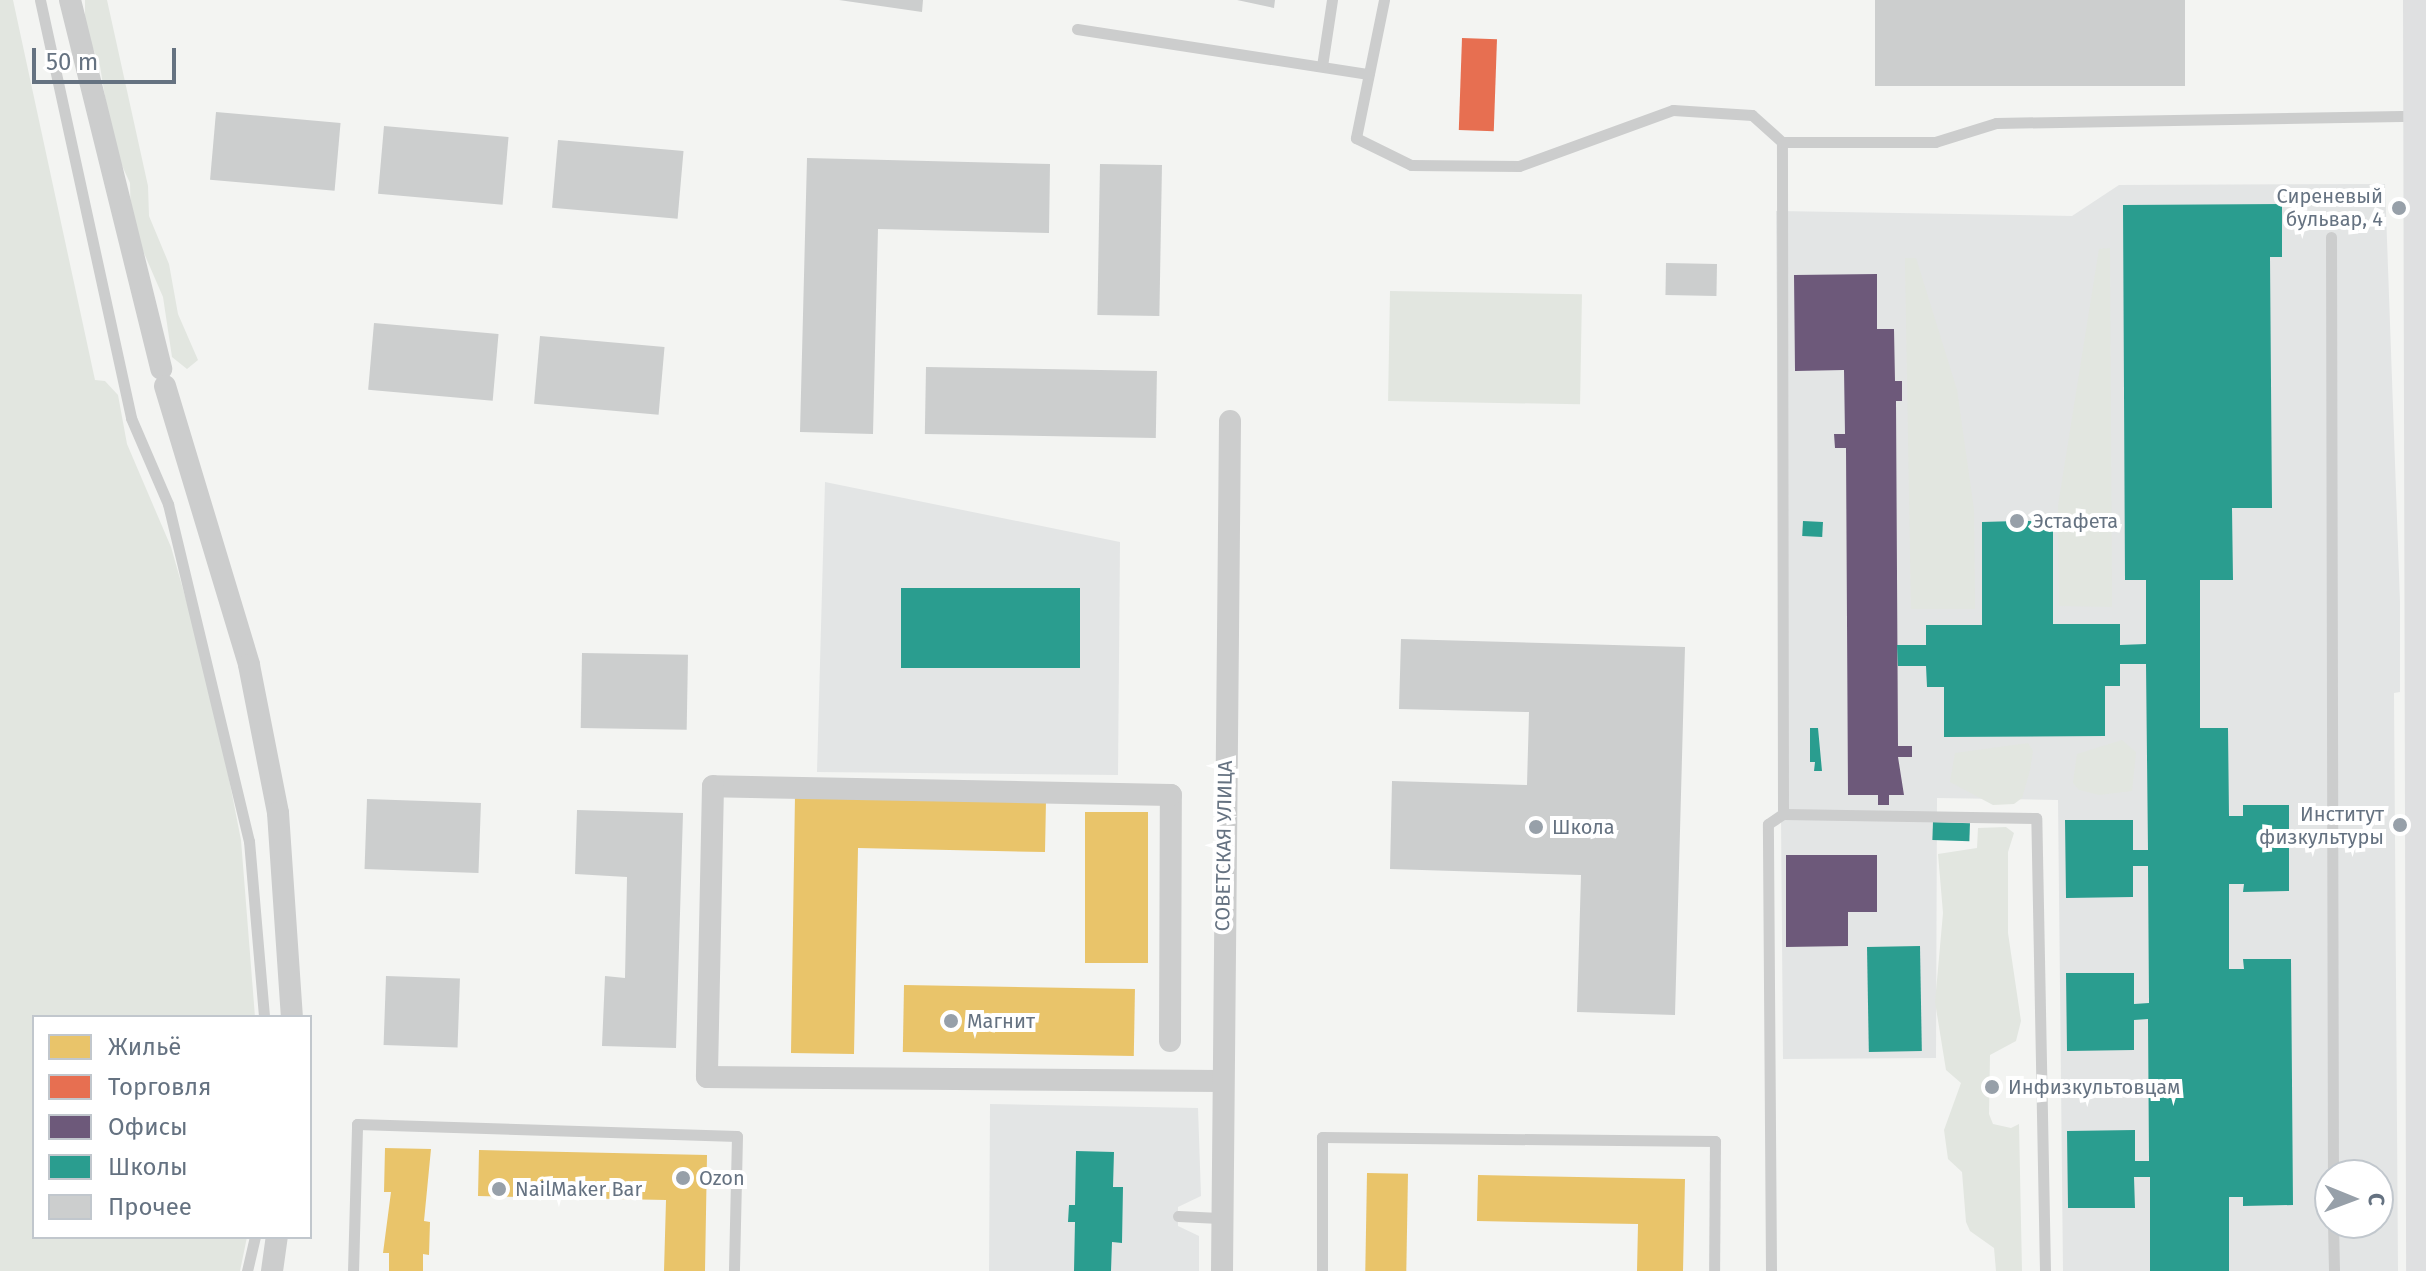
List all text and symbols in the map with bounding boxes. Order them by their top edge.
scale bar [36,32,180,82]
text: 50 m [46,48,98,76]
place label: Сиреневый бульвар, 4 [2277,184,2383,231]
marker: Сиреневый бульвар, 4 [2390,199,2408,217]
place label: Эстафета [2033,509,2118,533]
marker: Эстафета [2008,512,2026,530]
street label: СОВЕТСКАЯ УЛИЦА [1211,760,1237,932]
place label: Институт физкультуры [2259,802,2384,849]
place label: Школа [1552,815,1615,839]
marker: Институт физкультуры [2391,816,2409,834]
marker: Школа [1527,818,1545,836]
place label: Магнит [967,1009,1035,1033]
marker: Магнит [942,1012,960,1030]
legend [32,1015,312,1239]
text: Жильё [108,1033,181,1061]
text: Торговля [108,1073,211,1101]
place label: Инфизкультовцам [2008,1075,2180,1099]
marker: Инфизкультовцам [1983,1078,2001,1096]
text: Офисы [108,1113,188,1141]
text: Школы [108,1153,188,1181]
north arrow [2314,1159,2394,1239]
place label: Ozon [699,1166,745,1190]
marker: Ozon [674,1169,692,1187]
place label: NailMaker Bar [515,1177,642,1201]
marker: NailMaker Bar [490,1180,508,1198]
text: Прочее [108,1193,192,1221]
text: С [2363,1193,2390,1206]

